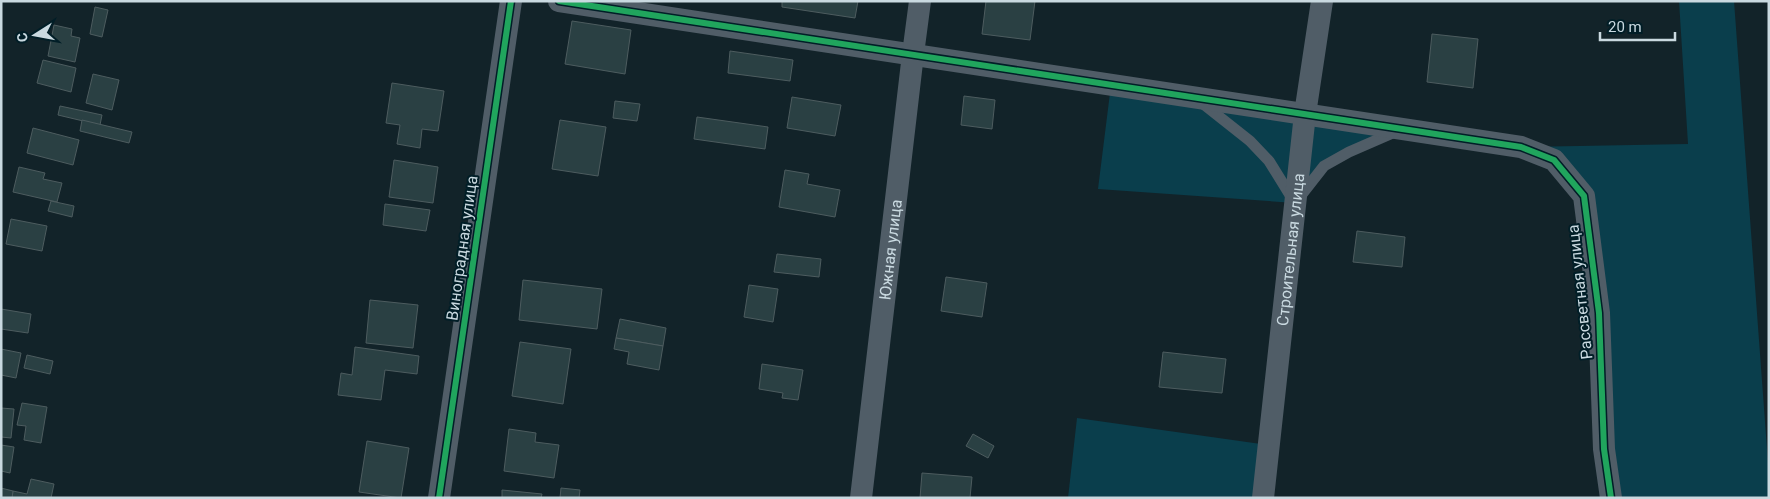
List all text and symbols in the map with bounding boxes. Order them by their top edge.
north arrow [10,10,60,60]
scale bar [1600,10,1675,42]
text: 20 m [1608,18,1642,36]
text: С [14,31,31,44]
street label: Строительная улица [1272,172,1308,327]
street label: Виноградная улица [442,174,482,322]
street label: Южная улица [875,198,905,301]
street label: Рассветная улица [1563,224,1597,360]

